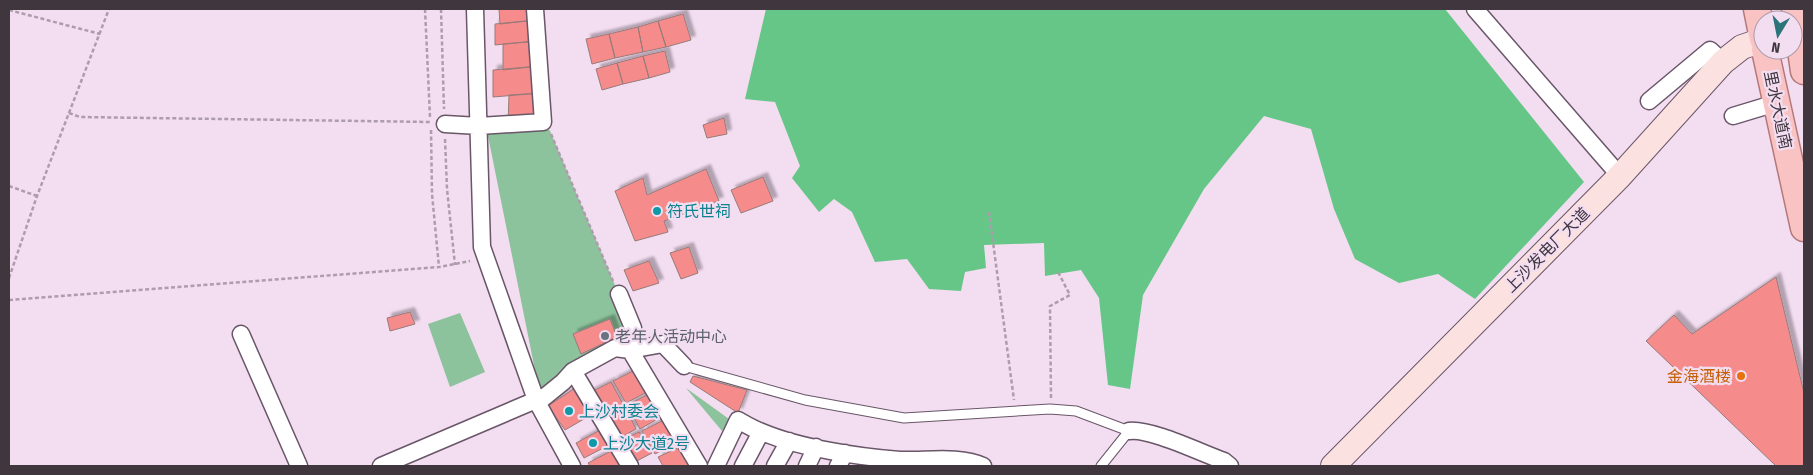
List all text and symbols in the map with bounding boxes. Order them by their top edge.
north arrow [1753,10,1803,60]
text: N [1770,38,1781,56]
street label: 里水大道南 [1760,69,1796,151]
place label: 符氏世祠 [667,202,731,221]
street label: 上沙发电厂大道 [1501,204,1593,296]
marker: 符氏世祠 [651,205,663,217]
place label: 老年人活动中心 [615,327,727,346]
marker: 老年人活动中心 [599,330,611,342]
place label: 金海酒楼 [1667,367,1731,386]
marker: 金海酒楼 [1735,370,1747,382]
place label: 上沙村委会 [579,402,659,421]
marker: 上沙村委会 [563,405,575,417]
place label: 上沙大道2号 [603,434,690,453]
marker: 上沙大道2号 [587,437,599,449]

